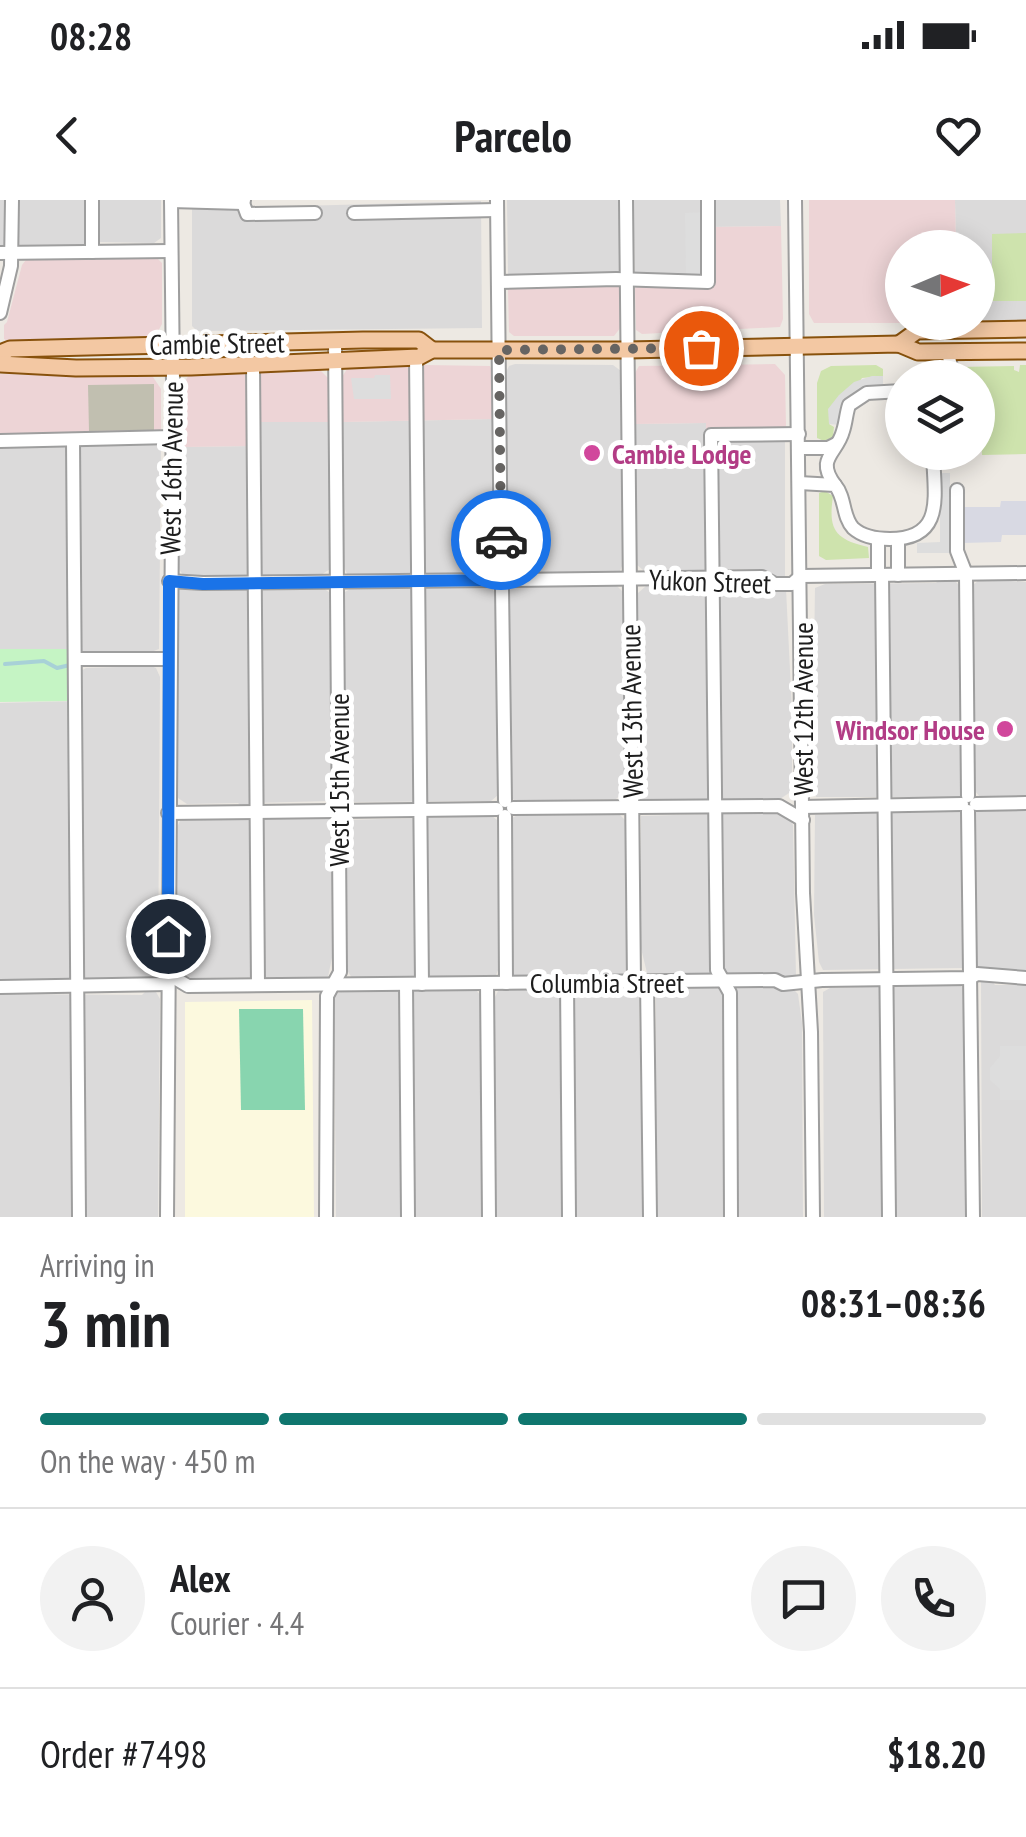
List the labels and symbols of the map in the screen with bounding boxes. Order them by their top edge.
north arrow [885,230,995,340]
pin [659,306,744,391]
street label: Cambie Street [149,323,285,363]
street label: West 16th Avenue [151,381,191,555]
place label: Cambie Lodge [612,435,752,472]
marker: Cambie Lodge [581,442,603,464]
courier [451,490,551,590]
street label: Yukon Street [648,560,772,602]
street label: West 12th Avenue [784,622,821,796]
street label: West 13th Avenue [611,624,651,798]
street label: West 15th Avenue [320,693,357,867]
place label: Windsor House [835,711,985,748]
marker: Windsor House [994,718,1016,740]
pin [126,894,211,979]
street label: Columbia Street [530,964,684,1001]

